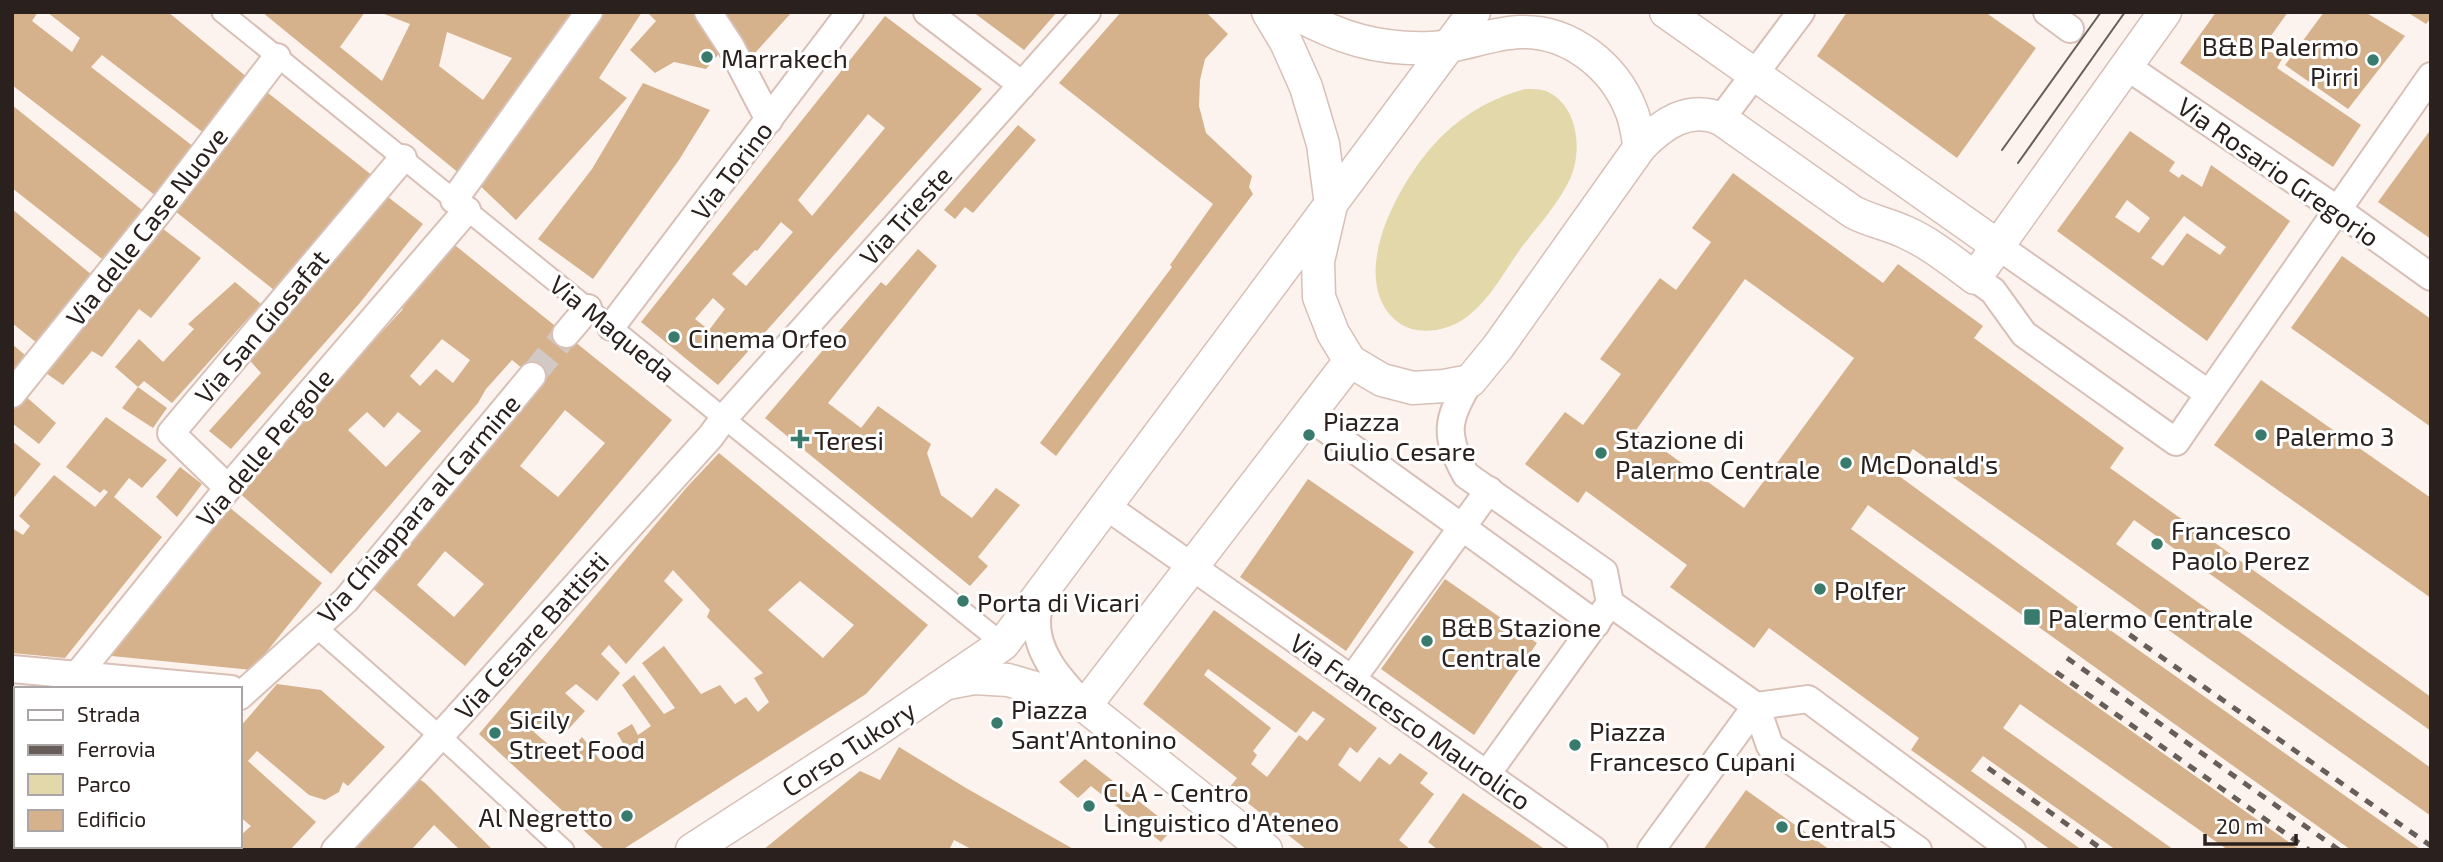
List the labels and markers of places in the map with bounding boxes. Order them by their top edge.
place label: B&B Palermo Pirri [2202,30,2359,91]
place label: Marrakech [721,42,848,73]
marker: Marrakech [699,49,715,65]
marker: B&B Palermo Pirri [2365,52,2381,68]
place label: Cinema Orfeo [688,322,847,353]
marker: Cinema Orfeo [666,329,682,345]
place label: Piazza Giulio Cesare [1323,405,1476,466]
place label: Palermo 3 [2275,420,2394,451]
place label: Stazione di Palermo Centrale [1615,423,1820,484]
place label: Teresi [814,424,884,455]
marker: Piazza Giulio Cesare [1301,427,1317,443]
marker: Palermo 3 [2253,427,2269,443]
marker: Teresi [792,431,808,447]
marker: Stazione di Palermo Centrale [1593,445,1609,461]
place label: McDonald's [1860,448,1998,479]
marker: McDonald's [1838,455,1854,471]
place label: Francesco Paolo Perez [2171,514,2310,575]
marker: Francesco Paolo Perez [2149,536,2165,552]
place label: Polfer [1834,574,1906,605]
marker: Polfer [1812,581,1828,597]
place label: Porta di Vicari [977,586,1140,617]
marker: Porta di Vicari [955,593,971,609]
place label: Palermo Centrale [2048,602,2253,633]
marker: Palermo Centrale [2022,607,2042,627]
place label: B&B Stazione Centrale [1441,611,1601,672]
marker: B&B Stazione Centrale [1419,633,1435,649]
place label: Piazza Sant'Antonino [1011,693,1177,754]
place label: Sicily Street Food [509,703,645,764]
marker: Piazza Sant'Antonino [989,715,1005,731]
place label: Piazza Francesco Cupani [1589,715,1796,776]
marker: Sicily Street Food [487,725,503,741]
marker: Piazza Francesco Cupani [1567,737,1583,753]
place label: CLA - Centro Linguistico d'Ateneo [1103,776,1339,837]
marker: CLA - Centro Linguistico d'Ateneo [1081,798,1097,814]
place label: Al Negretto [479,801,613,832]
marker: Al Negretto [619,808,635,824]
place label: Central5 [1796,812,1896,843]
marker: Central5 [1774,819,1790,835]

